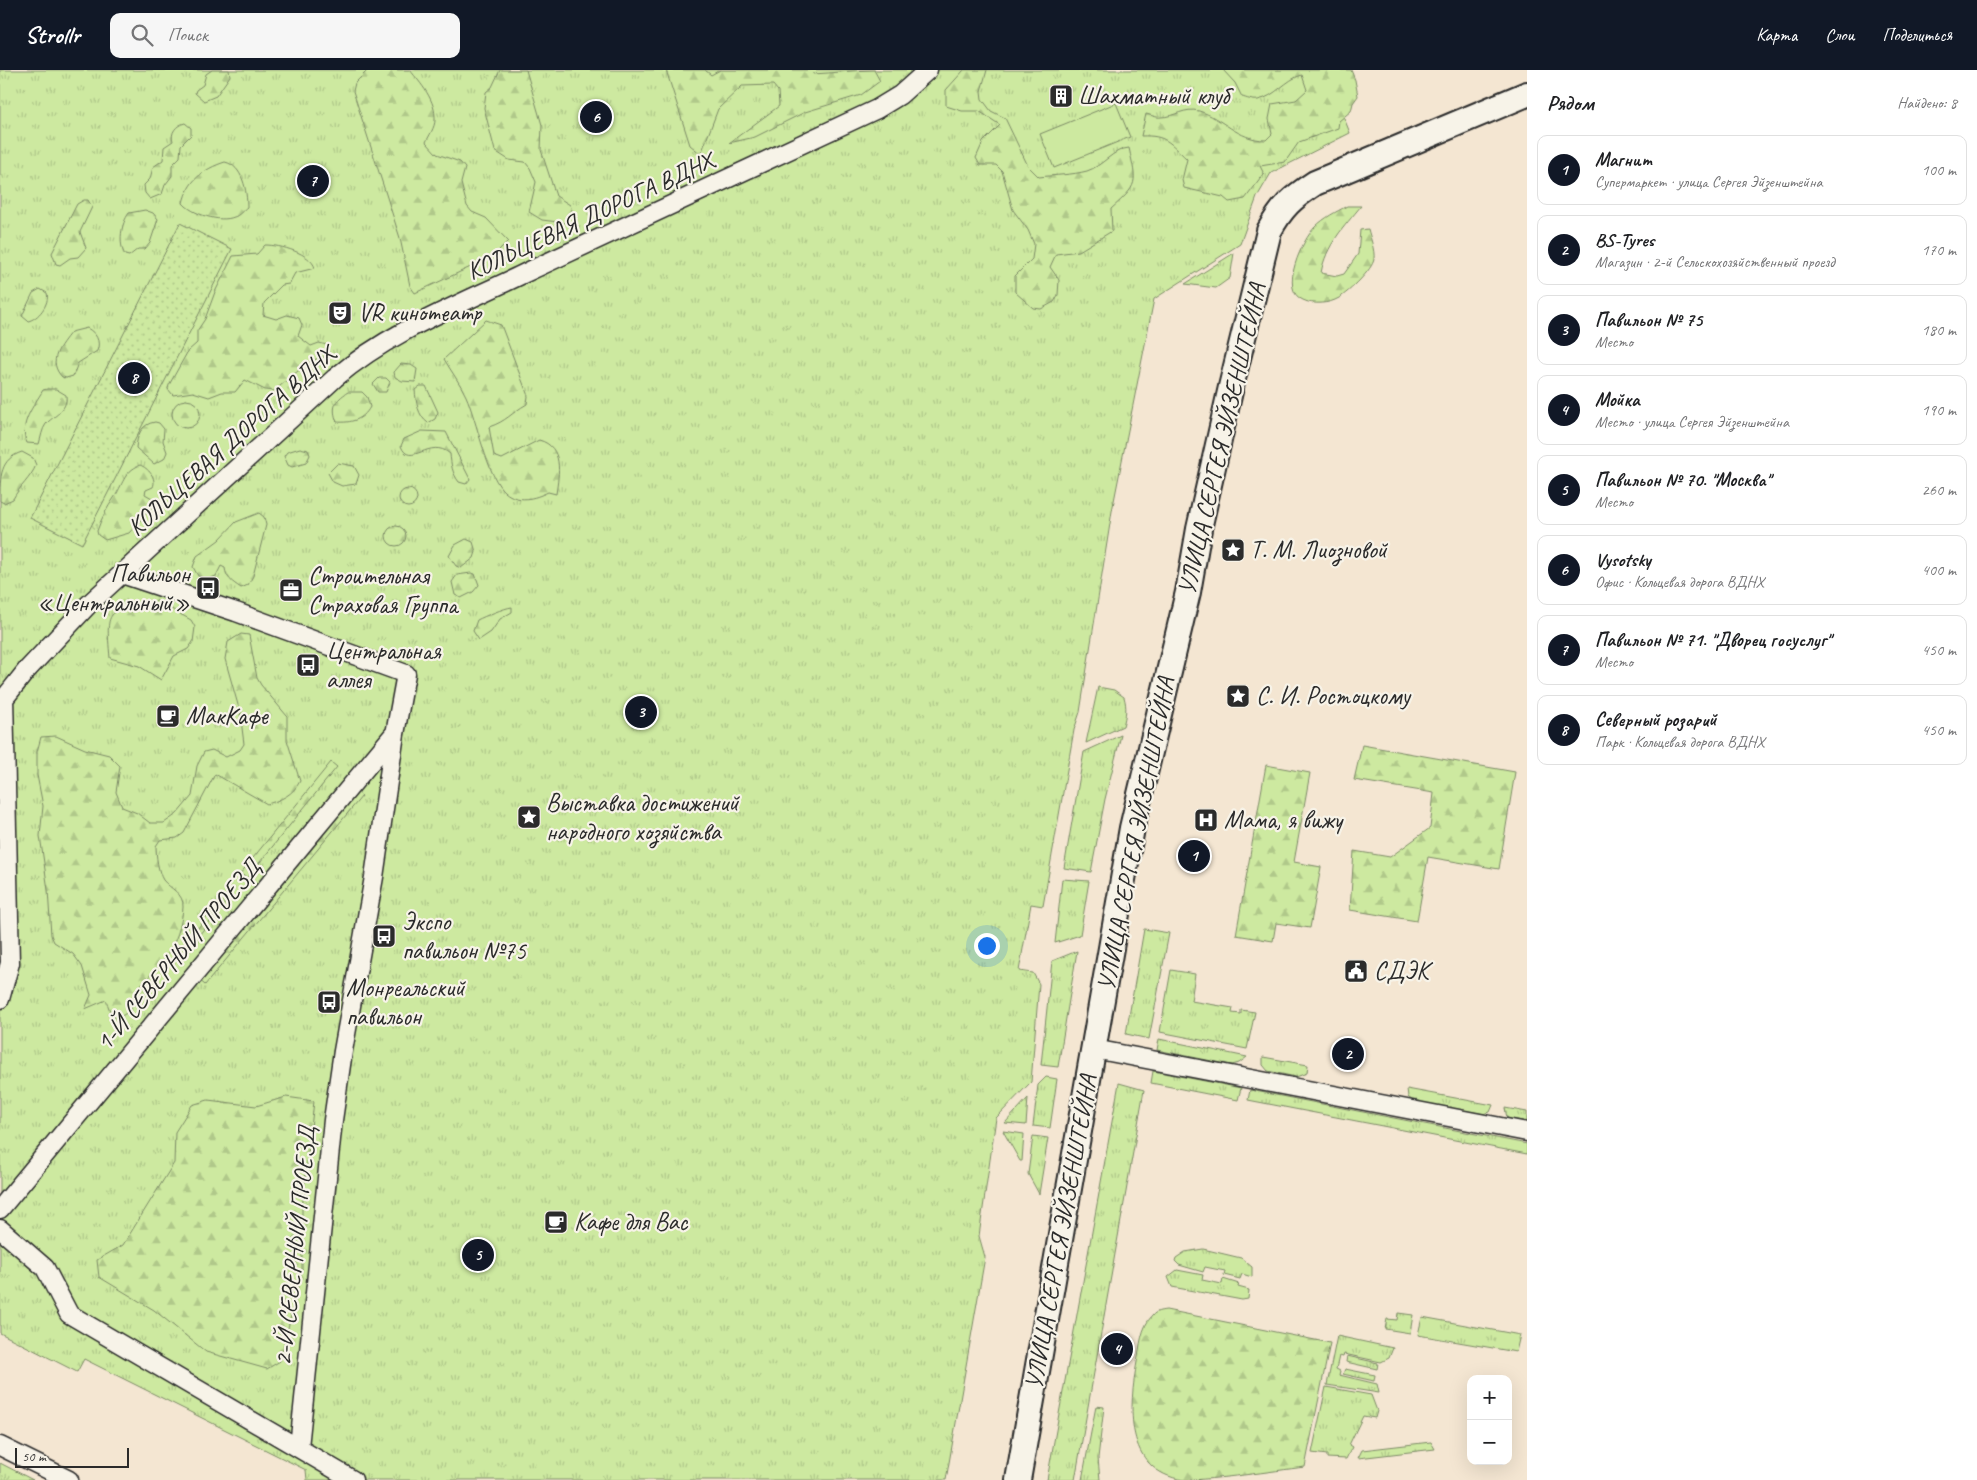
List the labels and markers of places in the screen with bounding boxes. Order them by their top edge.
place label: Шахматный клуб [1078,80,1234,112]
building icon: Шахматный клуб [1048,83,1074,109]
pin: 6 [580,98,612,136]
pin: 7 [297,162,329,200]
place label: VR кинотеатр [358,297,483,329]
theatre icon: VR кинотеатр [327,300,353,326]
pin: 8 [118,359,150,397]
place label: Т. М. Лиозновой [1250,534,1389,567]
place icon: Т. М. Лиозновой [1220,537,1246,563]
place label: Павильон «Центральный» [37,558,192,619]
place label: Строительная Страховая Группа [308,560,460,621]
bus stop icon: Павильон «Центральный» [195,575,221,601]
office icon: Строительная Страховая Группа [278,577,304,603]
place label: Центральная аллея [326,635,442,696]
bus stop icon: Центральная аллея [295,652,321,678]
place label: С. И. Ростоцкому [1256,680,1412,712]
place icon: С. И. Ростоцкому [1225,683,1251,709]
pin: 3 [625,693,657,731]
place label: МакКафе [186,700,269,732]
cafe icon: МакКафе [155,703,181,729]
place label: Выставка достижений народного хозяйства [546,787,740,849]
place icon: Выставка достижений народного хозяйства [516,804,542,830]
place label: Мама, я вижу [1224,804,1345,836]
hospital icon: Мама, я вижу [1193,807,1219,833]
pin: 1 [1178,837,1210,875]
place label: Экспо павильон №75 [402,906,528,967]
bus stop icon: Экспо павильон №75 [371,923,397,949]
place label: СДЭК [1374,955,1433,987]
public building icon: СДЭК [1343,958,1369,984]
place label: Монреальский павильон [346,972,466,1033]
bus stop icon: Монреальский павильон [316,989,342,1015]
pin: 2 [1332,1035,1364,1073]
place label: Кафе для Вас [574,1206,688,1238]
cafe icon: Кафе для Вас [543,1209,569,1235]
pin: 5 [462,1236,494,1274]
pin: 4 [1101,1330,1133,1368]

